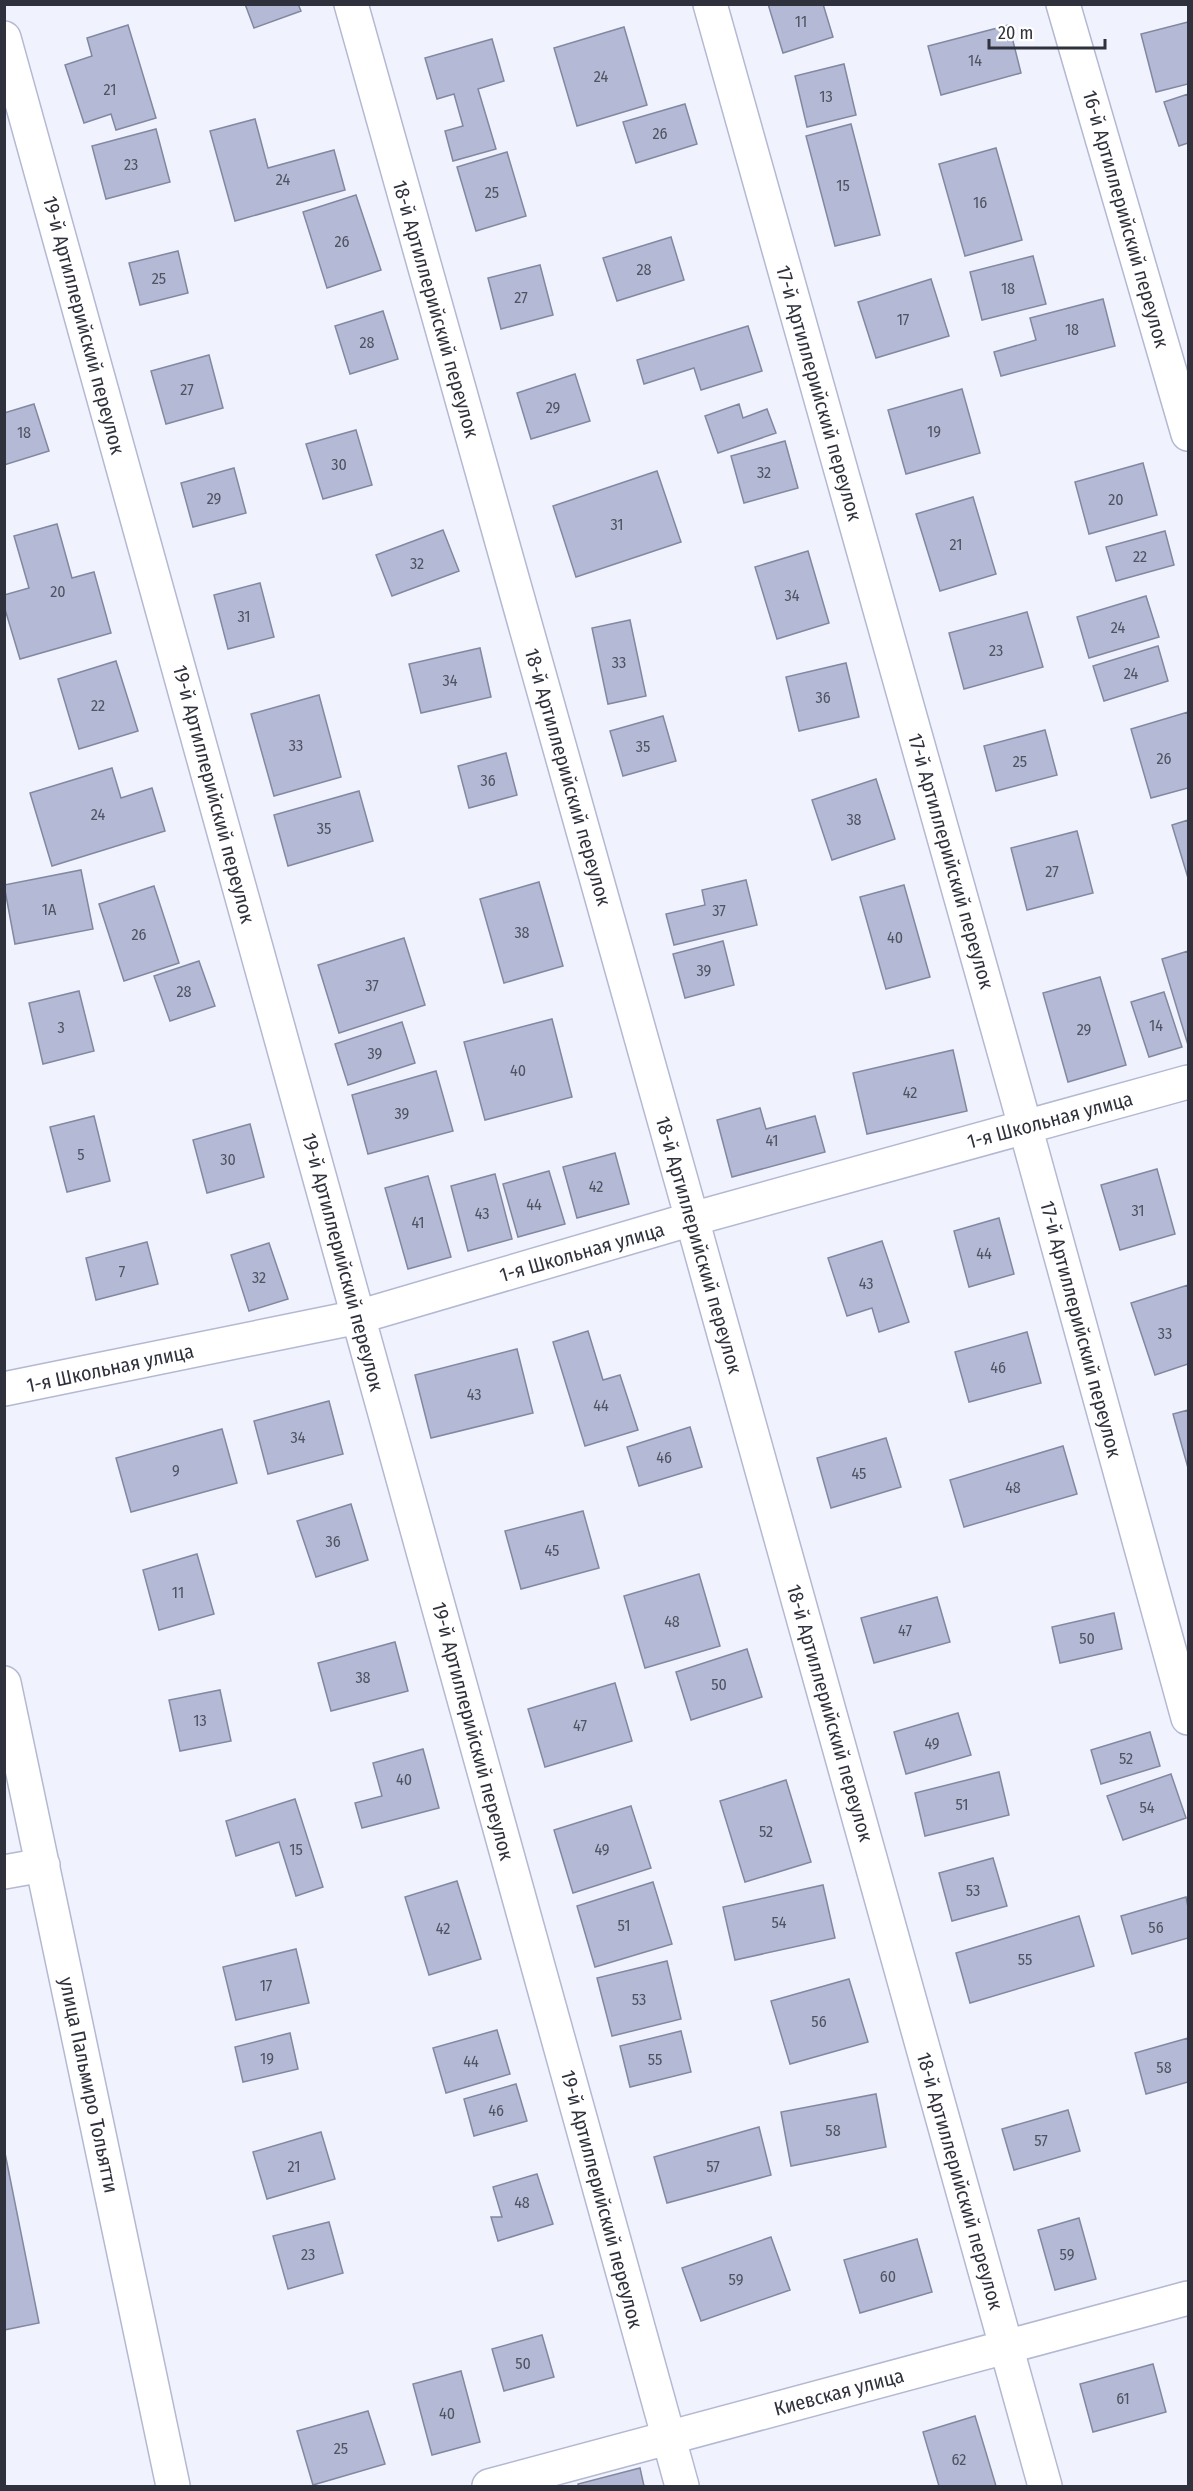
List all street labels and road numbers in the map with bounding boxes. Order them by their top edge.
street label: 16-й Артиллерийский переулок [1078,88,1174,351]
street label: 18-й Артиллерийский переулок [388,178,484,441]
street label: 19-й Артиллерийский переулок [38,193,130,457]
street label: 17-й Артиллерийский переулок [771,262,867,524]
street label: 18-й Артиллерийский переулок [520,646,616,909]
street label: 19-й Артиллерийский переулок [168,662,260,926]
street label: 17-й Артиллерийский переулок [903,730,999,992]
street label: 1-я Школьная улица [965,1086,1135,1154]
street label: 18-й Артиллерийский переулок [651,1114,747,1377]
street label: 19-й Артиллерийский переулок [297,1130,389,1394]
street label: 17-й Артиллерийский переулок [1035,1198,1127,1461]
street label: 1-я Школьная улица [497,1217,667,1287]
street label: 1-я Школьная улица [24,1339,196,1397]
street label: 18-й Артиллерийский переулок [782,1582,878,1845]
street label: 19-й Артиллерийский переулок [427,1599,519,1863]
street label: улица Пальмиро Тольятти [54,1975,124,2195]
street label: 18-й Артиллерийский переулок [912,2050,1008,2313]
street label: 19-й Артиллерийский переулок [556,2067,648,2331]
street label: Киевская улица [771,2363,907,2421]

